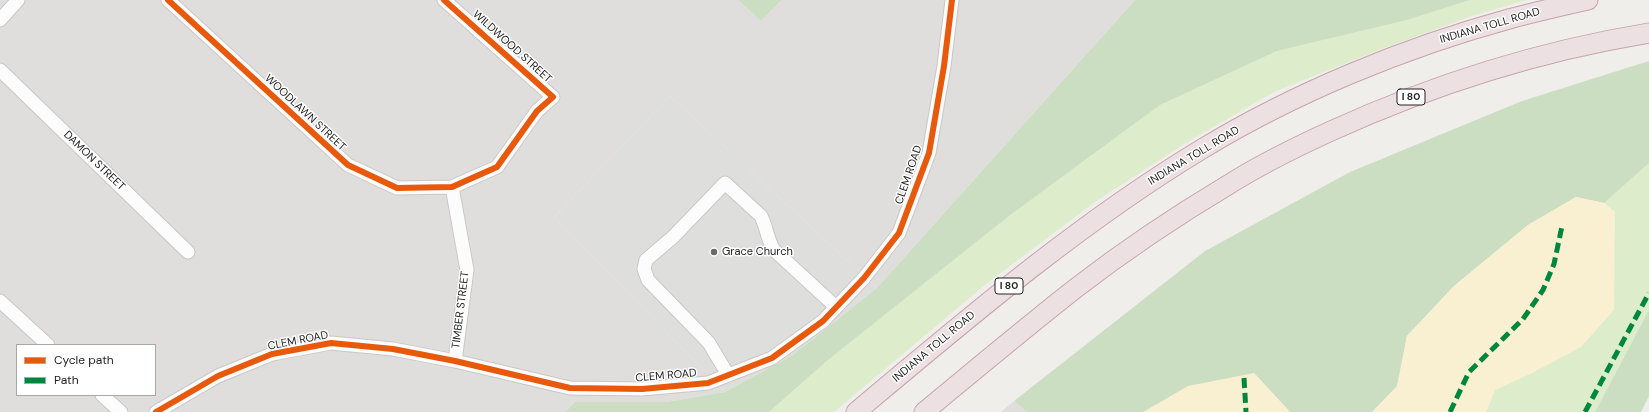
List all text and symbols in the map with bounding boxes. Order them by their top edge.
street label: INDIANA TOLL ROAD [1438,5,1542,47]
street label: WILDWOOD STREET [470,8,554,86]
street label: WOODLAWN STREET [262,72,348,154]
road number: I 80 [1397,89,1425,105]
street label: INDIANA TOLL ROAD [1146,124,1242,188]
street label: DAMON STREET [61,128,127,194]
street label: CLEM ROAD [893,144,925,206]
place label: Grace Church [722,245,793,259]
marker: Grace Church [709,247,719,257]
street label: TIMBER STREET [450,271,472,349]
road number: I 80 [995,278,1023,294]
street label: INDIANA TOLL ROAD [890,309,978,385]
street label: CLEM ROAD [267,329,329,353]
legend [16,344,156,396]
text: Cycle path [54,352,114,368]
street label: CLEM ROAD [635,367,697,385]
text: Path [54,372,79,388]

